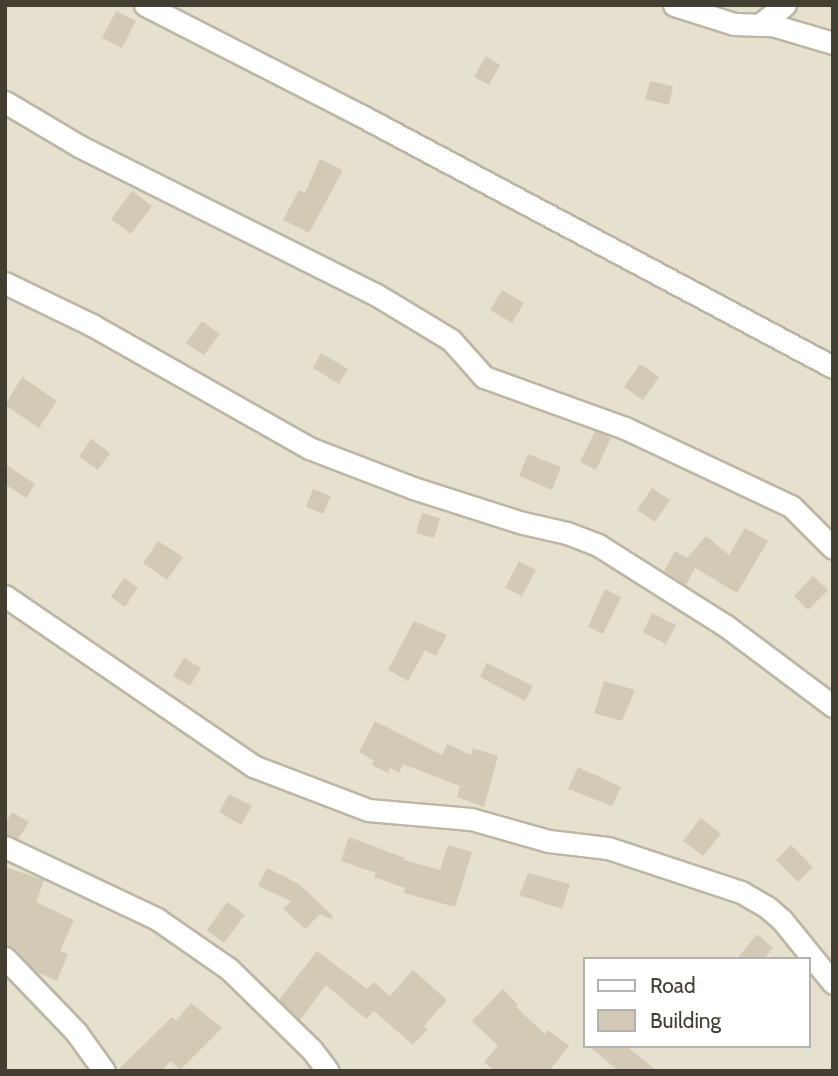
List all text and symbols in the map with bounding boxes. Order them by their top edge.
legend [582,957,810,1048]
text: Road [650,973,696,998]
text: Building [650,1008,721,1033]

